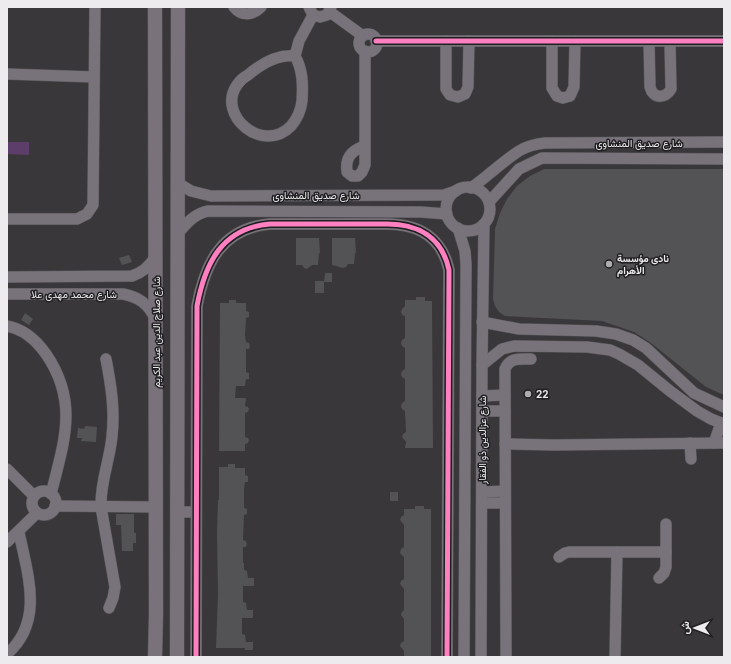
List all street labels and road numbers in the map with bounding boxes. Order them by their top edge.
street label: شارع صديق المنشاوى [595,137,683,150]
street label: شارع صديق المنشاوى [272,189,360,202]
street label: شارع صلاح الدين عبد الكريم [150,276,163,388]
street label: شارع محمد مهدى علا [31,288,117,301]
street label: شارع عزالدين ذو الفقار [476,396,489,485]

